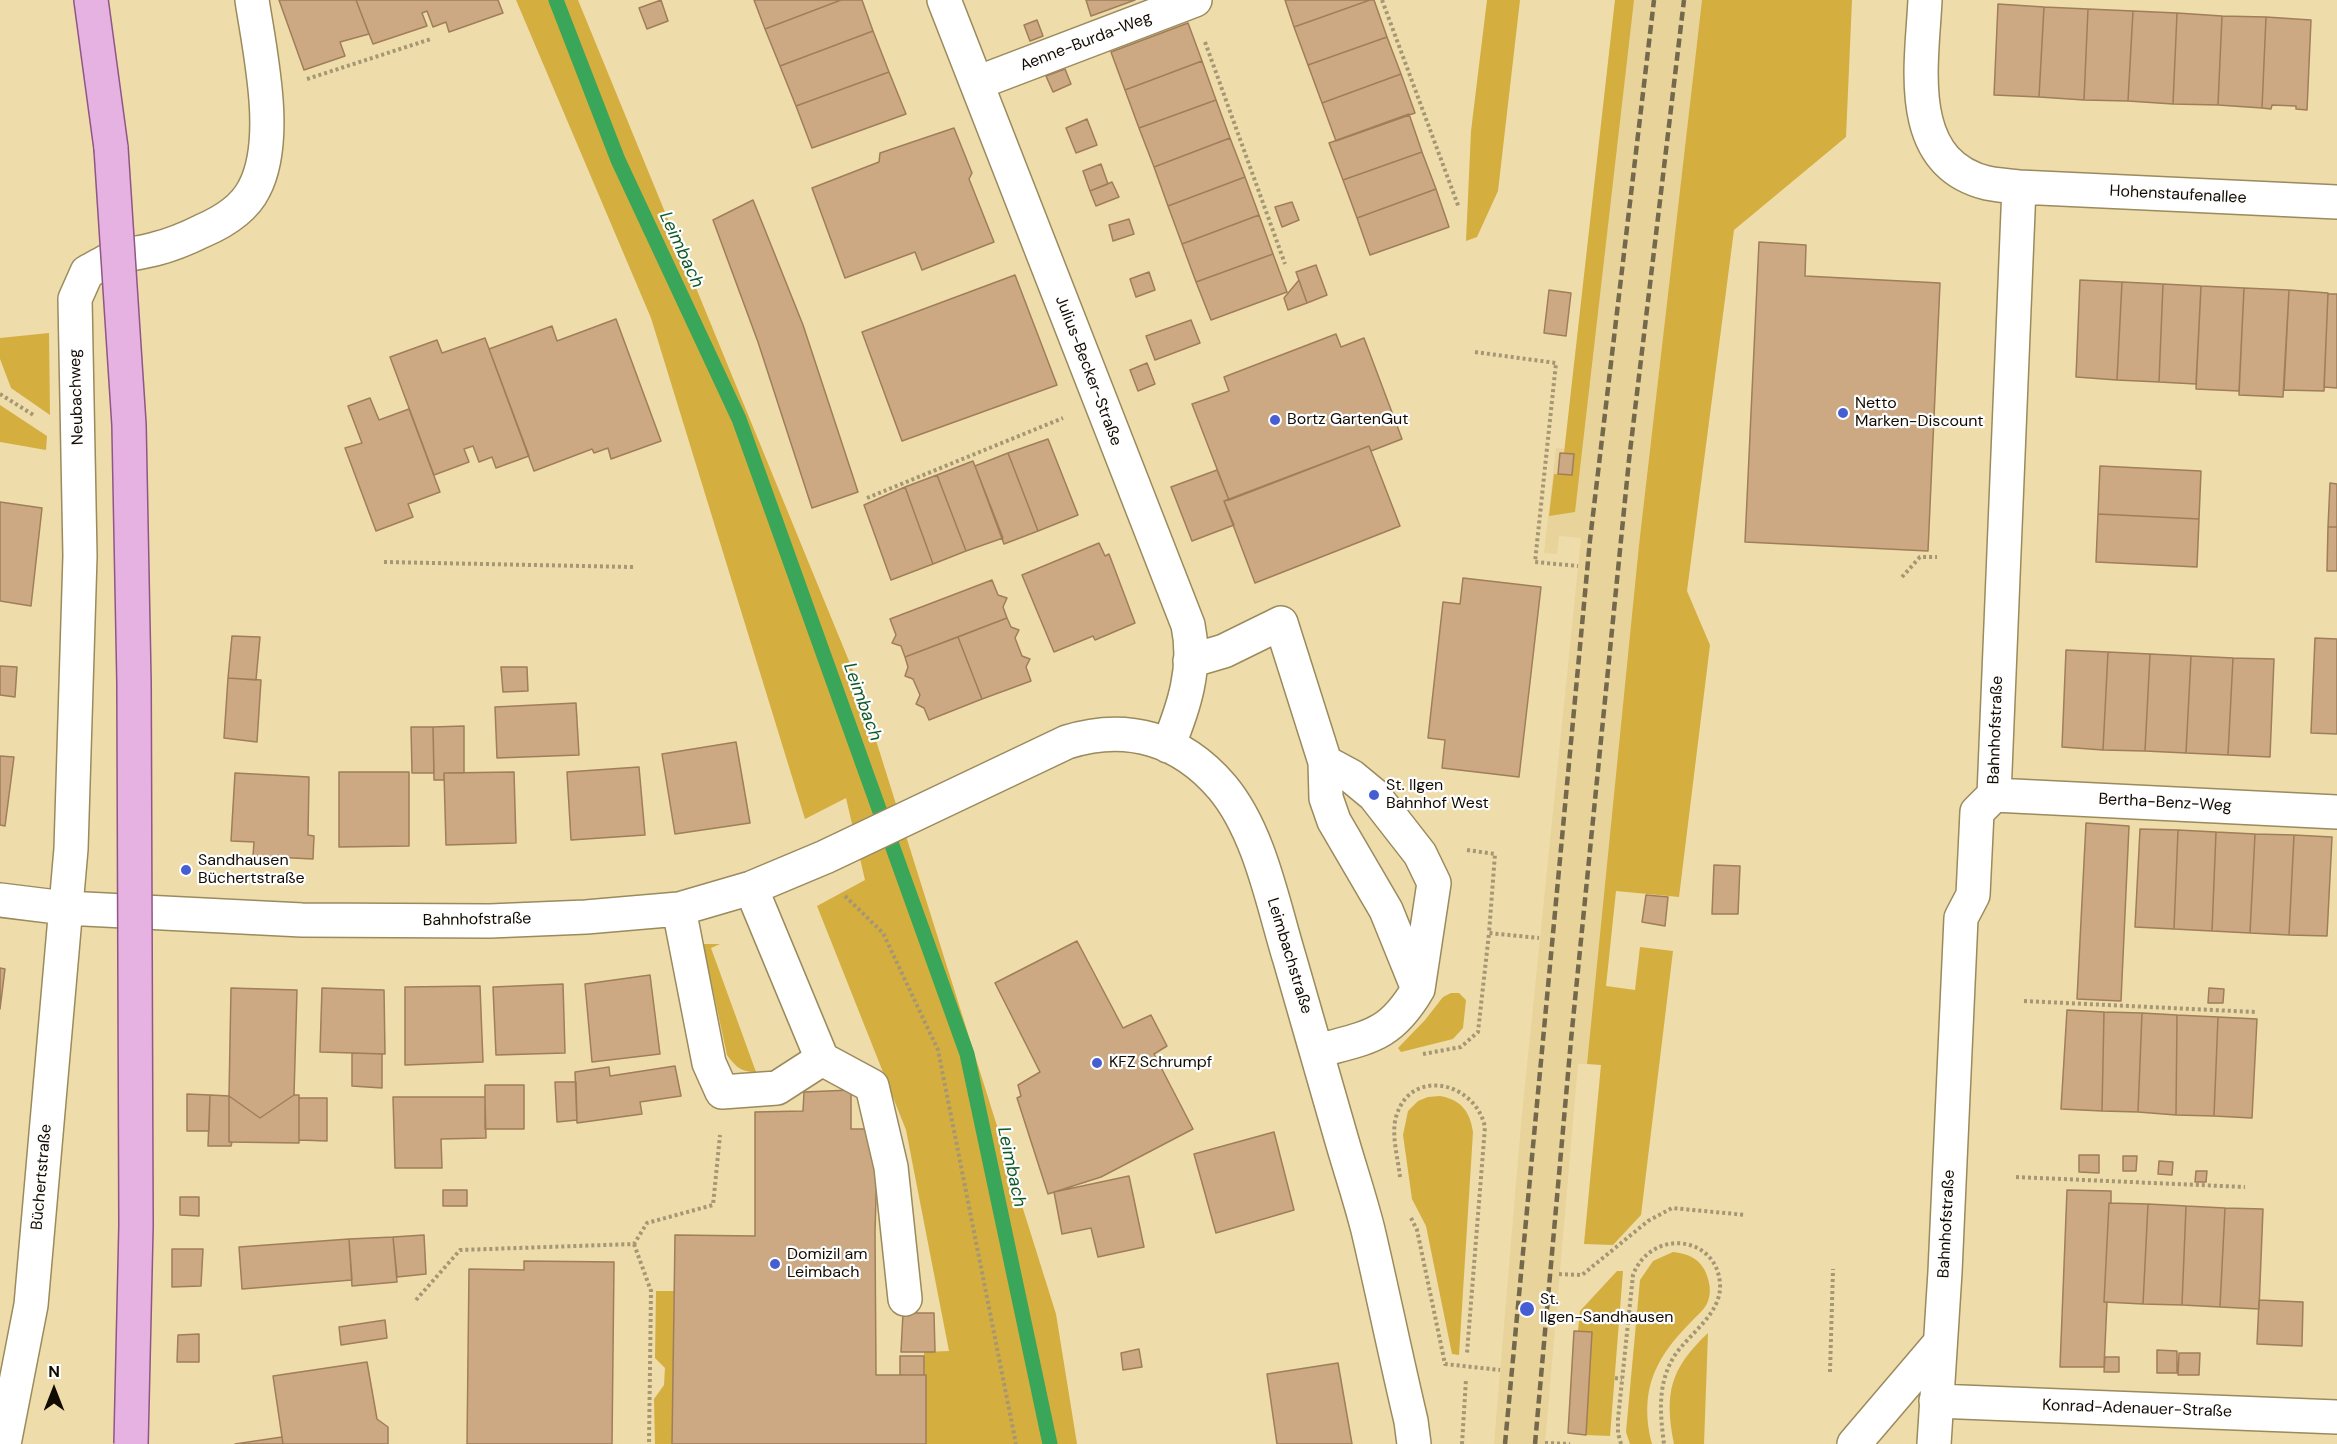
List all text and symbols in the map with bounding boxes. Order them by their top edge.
street label: Aenne-Burda-Weg [1018,8,1154,76]
street label: Hohenstaufenallee [2109,182,2247,208]
water label: Leimbach [654,209,708,291]
street label: Julius-Becker-Straße [1051,293,1125,449]
street label: Neubachweg [66,349,88,445]
place label: Netto Marken-Discount [1855,394,1984,432]
marker: Netto Marken-Discount [1836,406,1850,420]
place label: Bortz GartenGut [1287,410,1409,430]
marker: Bortz GartenGut [1268,413,1282,427]
water label: Leimbach [838,660,886,744]
street label: Bahnhofstraße [1985,675,2007,785]
place label: St. Ilgen Bahnhof West [1386,776,1489,814]
marker: St. Ilgen Bahnhof West [1367,788,1381,802]
street label: Bertha-Benz-Weg [2098,790,2232,816]
place label: Sandhausen Büchertstraße [198,851,304,889]
marker: Sandhausen Büchertstraße [179,863,193,877]
street label: Leimbachstraße [1262,896,1316,1016]
street label: Bahnhofstraße [423,909,531,931]
place label: KFZ Schrumpf [1109,1053,1212,1073]
marker: KFZ Schrumpf [1090,1056,1104,1070]
street label: Büchertstraße [28,1123,56,1231]
water label: Leimbach [992,1125,1030,1209]
street label: Bahnhofstraße [1935,1169,1959,1279]
place label: Domizil am Leimbach [787,1245,868,1283]
marker: Domizil am Leimbach [768,1257,782,1271]
place label: St. Ilgen-Sandhausen [1540,1290,1673,1328]
marker: St. Ilgen-Sandhausen [1518,1300,1536,1318]
north arrow [24,1360,84,1420]
text: N [48,1361,60,1382]
street label: Konrad-Adenauer-Straße [2042,1396,2232,1422]

